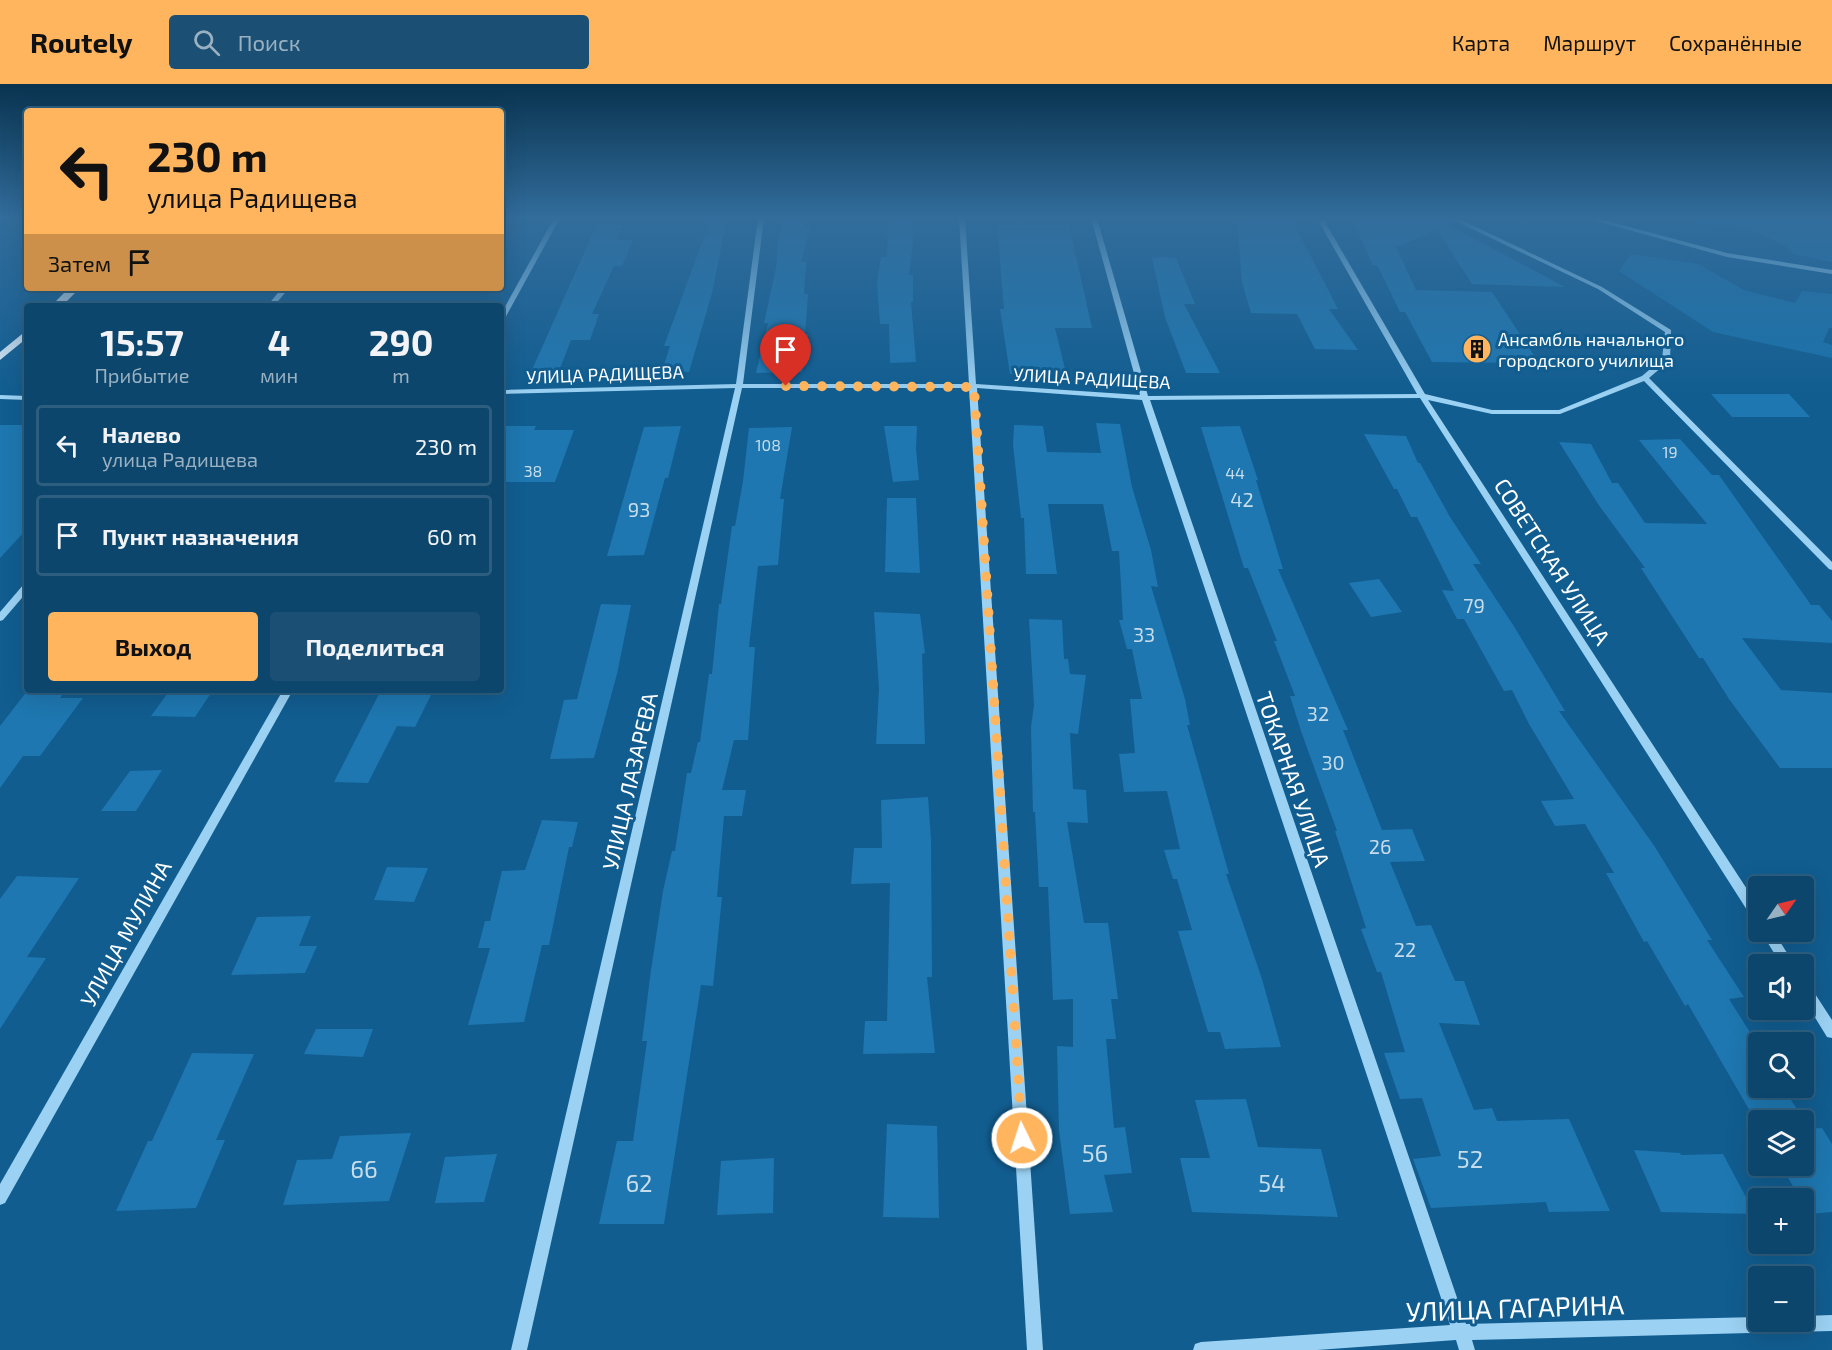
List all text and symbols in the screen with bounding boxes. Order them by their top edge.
search box [169,15,589,69]
text: Routely [30,25,133,59]
icon: search [190,26,223,59]
text: Поиск [238,29,301,55]
text: Карта [1452,30,1510,55]
text: Маршрут [1543,30,1636,55]
text: Сохранённые [1669,30,1802,55]
text: 230 m [147,130,268,180]
icon: left [48,132,126,210]
text: улица Радищева [147,181,358,213]
icon: arrive [123,246,156,279]
text: Затем [48,250,111,276]
text: 15:57 [100,320,184,363]
text: 4 [268,320,291,363]
text: 290 [369,320,434,363]
pin [760,324,811,386]
place label: Ансамбль начального городского училища [1498,328,1684,371]
icon: arrive [769,333,802,366]
building icon: Ансамбль начального городского училища [1461,333,1493,365]
street label: УЛИЦА РАДИЩЕВА [526,360,685,388]
text: Прибытие [94,363,189,387]
text: мин [260,363,298,387]
text: m [392,363,410,387]
street label: УЛИЦА РАДИЩЕВА [1013,363,1172,393]
text: Налево [102,421,181,447]
icon: left [51,429,84,462]
text: 230 m [415,433,477,459]
house number: 108 [755,435,781,454]
house number: 19 [1662,442,1678,461]
text: улица Радищева [102,447,258,471]
house number: 38 [524,461,542,480]
house number: 44 [1225,463,1245,482]
street label: СОВЕТСКАЯ УЛИЦА [1490,473,1617,649]
house number: 42 [1230,487,1254,511]
house number: 93 [628,497,650,521]
icon: arrive [51,519,84,552]
text: Пункт назначения [102,523,299,549]
text: 60 m [427,523,477,549]
house number: 79 [1463,593,1485,617]
button: Выход [48,612,258,681]
button: Поделиться [270,612,480,681]
house number: 33 [1133,622,1155,646]
street label: ТОКАРНАЯ УЛИЦА [1252,688,1336,870]
street label: УЛИЦА ЛАЗАРЕВА [596,690,662,872]
house number: 32 [1307,701,1329,725]
house number: 30 [1321,750,1345,774]
house number: 26 [1369,834,1391,858]
street label: УЛИЦА МУЛИНА [74,855,176,1011]
north arrow [1748,876,1814,942]
map controls [1748,876,1814,1332]
house number: 22 [1394,937,1416,961]
button: sound [1748,954,1814,1020]
button: search [1748,1032,1814,1098]
position arrow [990,1106,1054,1170]
button: layers [1748,1110,1814,1176]
house number: 56 [1082,1138,1108,1167]
house number: 52 [1457,1144,1483,1173]
house number: 66 [350,1154,378,1183]
house number: 62 [625,1168,653,1197]
house number: 54 [1258,1168,1286,1197]
button: + [1748,1188,1814,1254]
button: − [1748,1266,1814,1332]
street label: УЛИЦА ГАГАРИНА [1405,1287,1625,1327]

